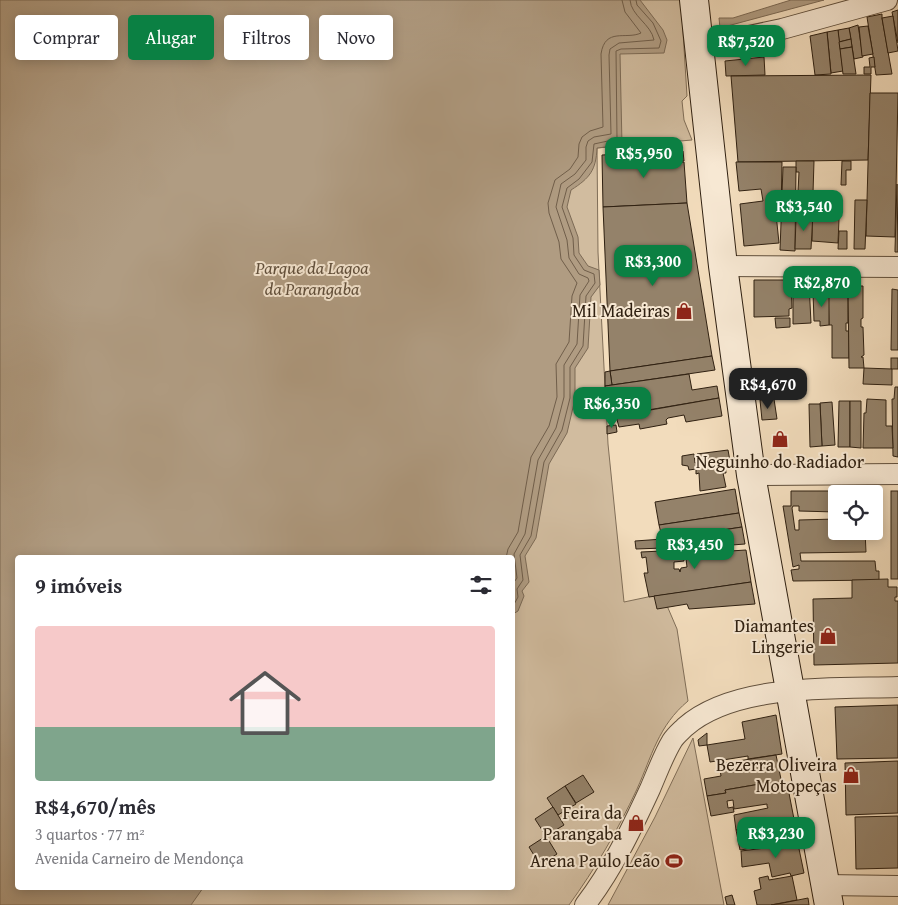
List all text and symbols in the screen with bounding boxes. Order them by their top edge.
chip: Comprar [15,15,118,60]
chip: Alugar [128,15,214,60]
chip: Filtros [224,15,309,60]
chip: Novo [319,15,393,60]
pin: R$7,520 [700,24,792,67]
text: R$7,520 [718,29,774,53]
pin: R$5,950 [598,136,690,179]
text: R$5,950 [616,141,672,165]
pin: R$3,540 [758,190,850,232]
text: R$3,540 [776,194,832,218]
pin: R$3,300 [607,244,699,287]
text: R$3,300 [625,249,681,273]
park label: Parque da Lagoa da Parangaba [255,254,369,302]
pin: R$2,870 [776,266,868,308]
text: R$2,870 [794,270,850,294]
place label: Mil Madeiras [572,297,670,324]
shop icon: Mil Madeiras [674,301,694,321]
pin: R$4,670 [722,368,814,410]
text: R$4,670 [740,372,796,396]
pin: R$6,350 [566,386,658,429]
text: R$6,350 [584,391,640,415]
shop icon: Neguinho do Radiador [770,429,790,449]
place label: Neguinho do Radiador [696,448,865,475]
map controls [828,485,883,540]
button: locate [828,485,883,540]
pin: R$3,450 [649,528,741,570]
text: R$3,450 [667,532,723,556]
text: 9 imóveis [35,570,122,601]
icon: filters [467,571,495,599]
place label: Diamantes Lingerie [734,612,814,660]
shop icon: Diamantes Lingerie [818,626,838,646]
icon: home [220,658,310,748]
place label: Bezerra Oliveira Motopeças [716,751,837,799]
shop icon: Bezerra Oliveira Motopeças [841,765,861,785]
text: R$4,670/mês [35,791,156,822]
place label: Feira da Parangaba [543,799,622,847]
shop icon: Feira da Parangaba [626,813,646,833]
pin: R$3,230 [730,816,822,859]
text: R$3,230 [748,821,804,845]
text: 3 quartos · 77 m² [35,822,145,846]
text: Avenida Carneiro de Mendonça [35,846,244,870]
place label: Arena Paulo Leão [530,847,660,874]
sports icon: Arena Paulo Leão [664,851,684,871]

